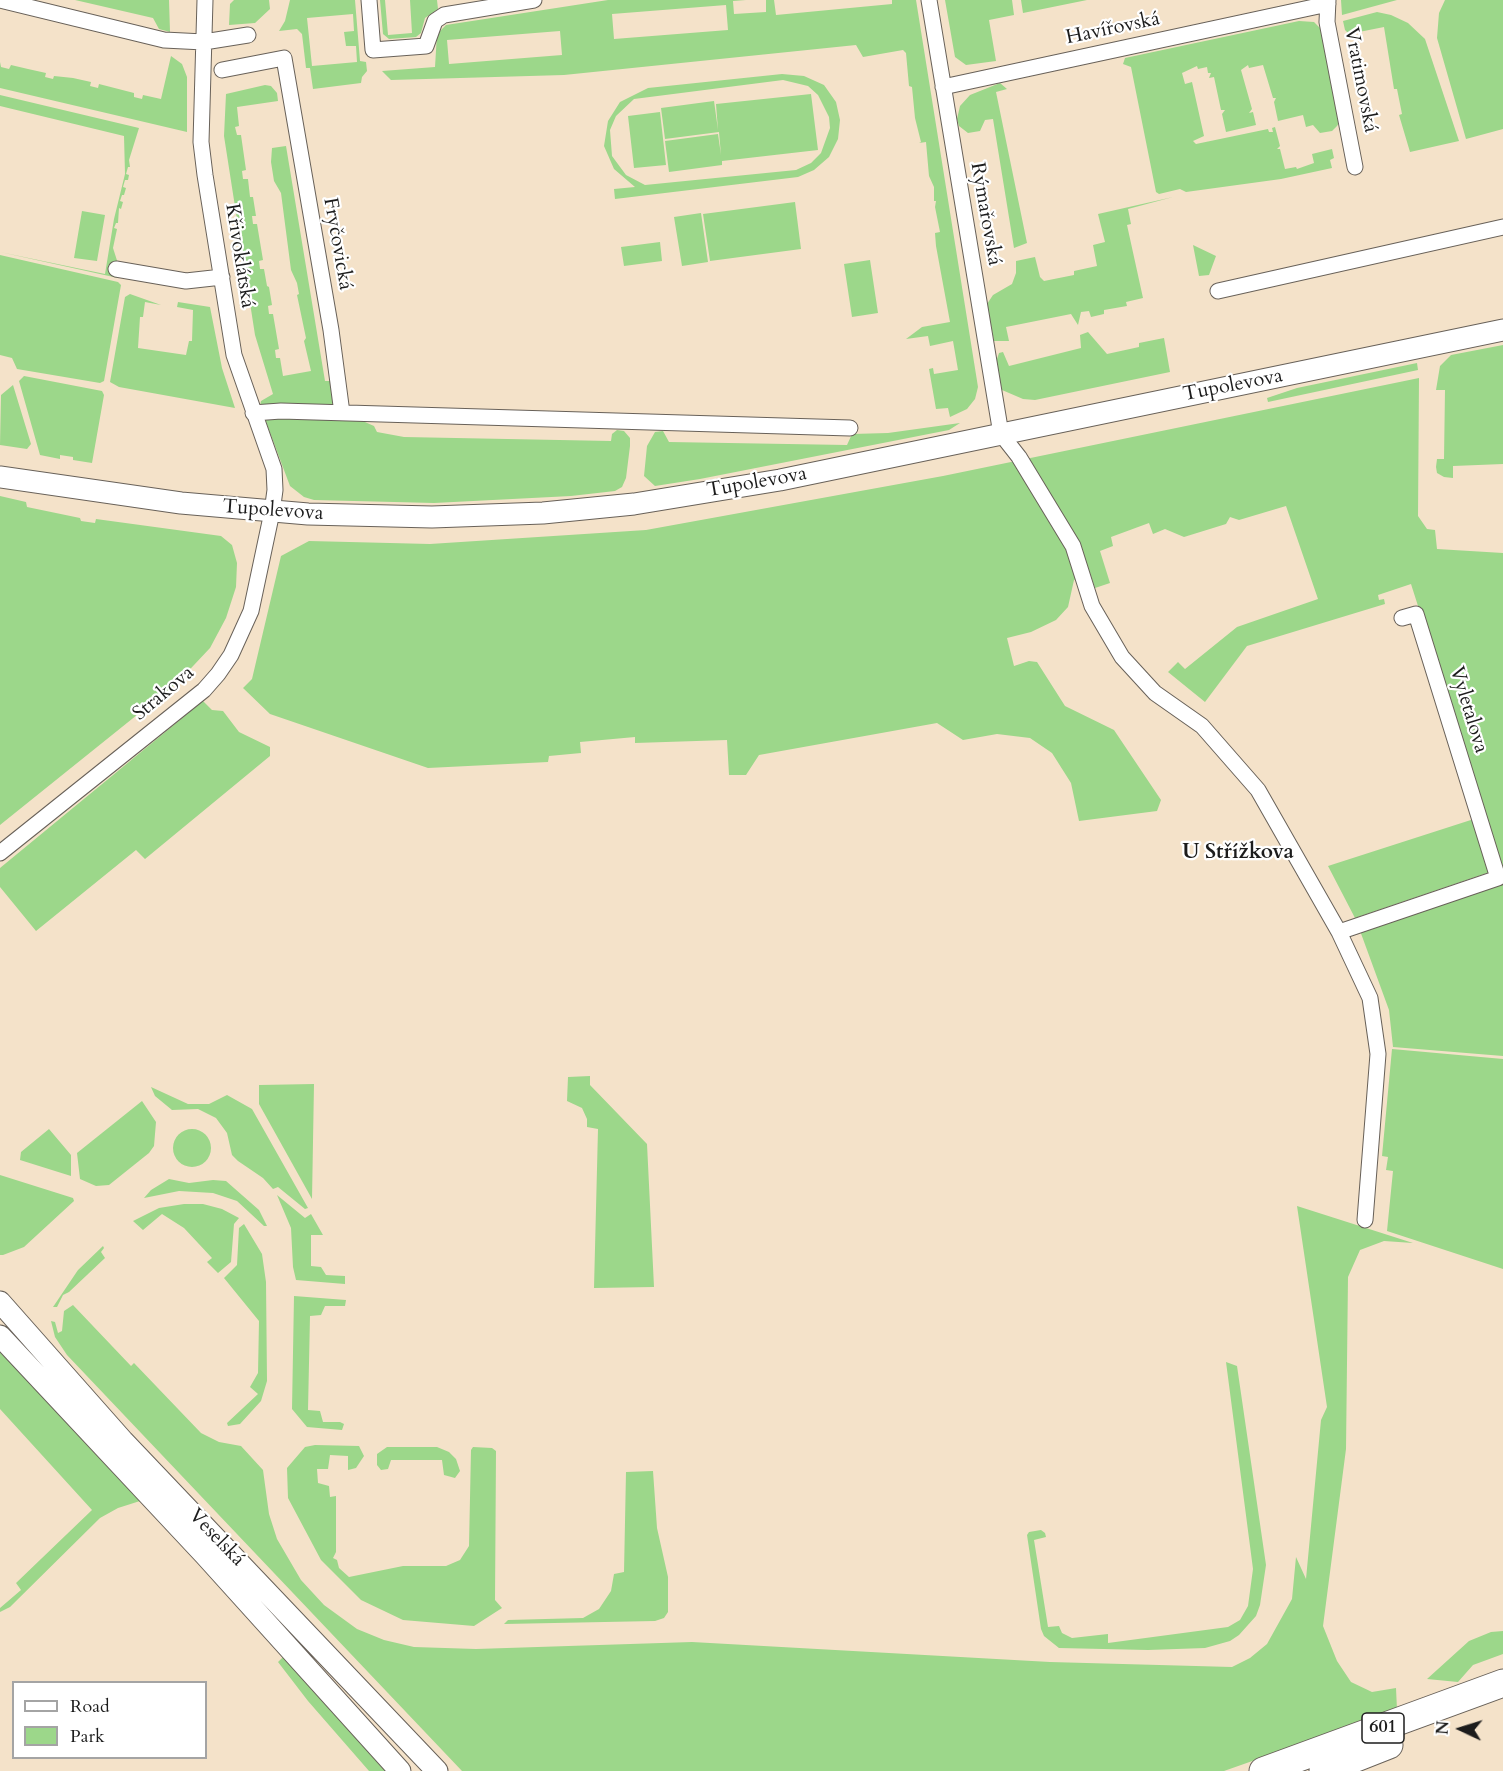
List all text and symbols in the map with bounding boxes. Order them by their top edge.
street label: Havířovská [1064,7,1162,51]
street label: Vratimovská [1338,25,1382,135]
street label: Rýmařovská [964,161,1006,267]
street label: Fryčovická [317,196,357,292]
street label: Křivoklátská [219,202,259,310]
street label: Tupolevova [1181,365,1285,407]
street label: Tupolevova [705,462,809,504]
street label: Tupolevova [222,496,324,526]
street label: Strakova [128,661,200,727]
street label: Vyletalova [1444,664,1492,756]
district label: U Střížkova [1182,840,1294,866]
street label: Veselská [183,1504,249,1572]
legend [12,1681,207,1759]
text: Road [70,1694,110,1719]
north arrow [1431,1699,1491,1759]
road number: 601 [1362,1713,1404,1743]
text: N [1432,1720,1455,1735]
text: Park [70,1724,105,1749]

